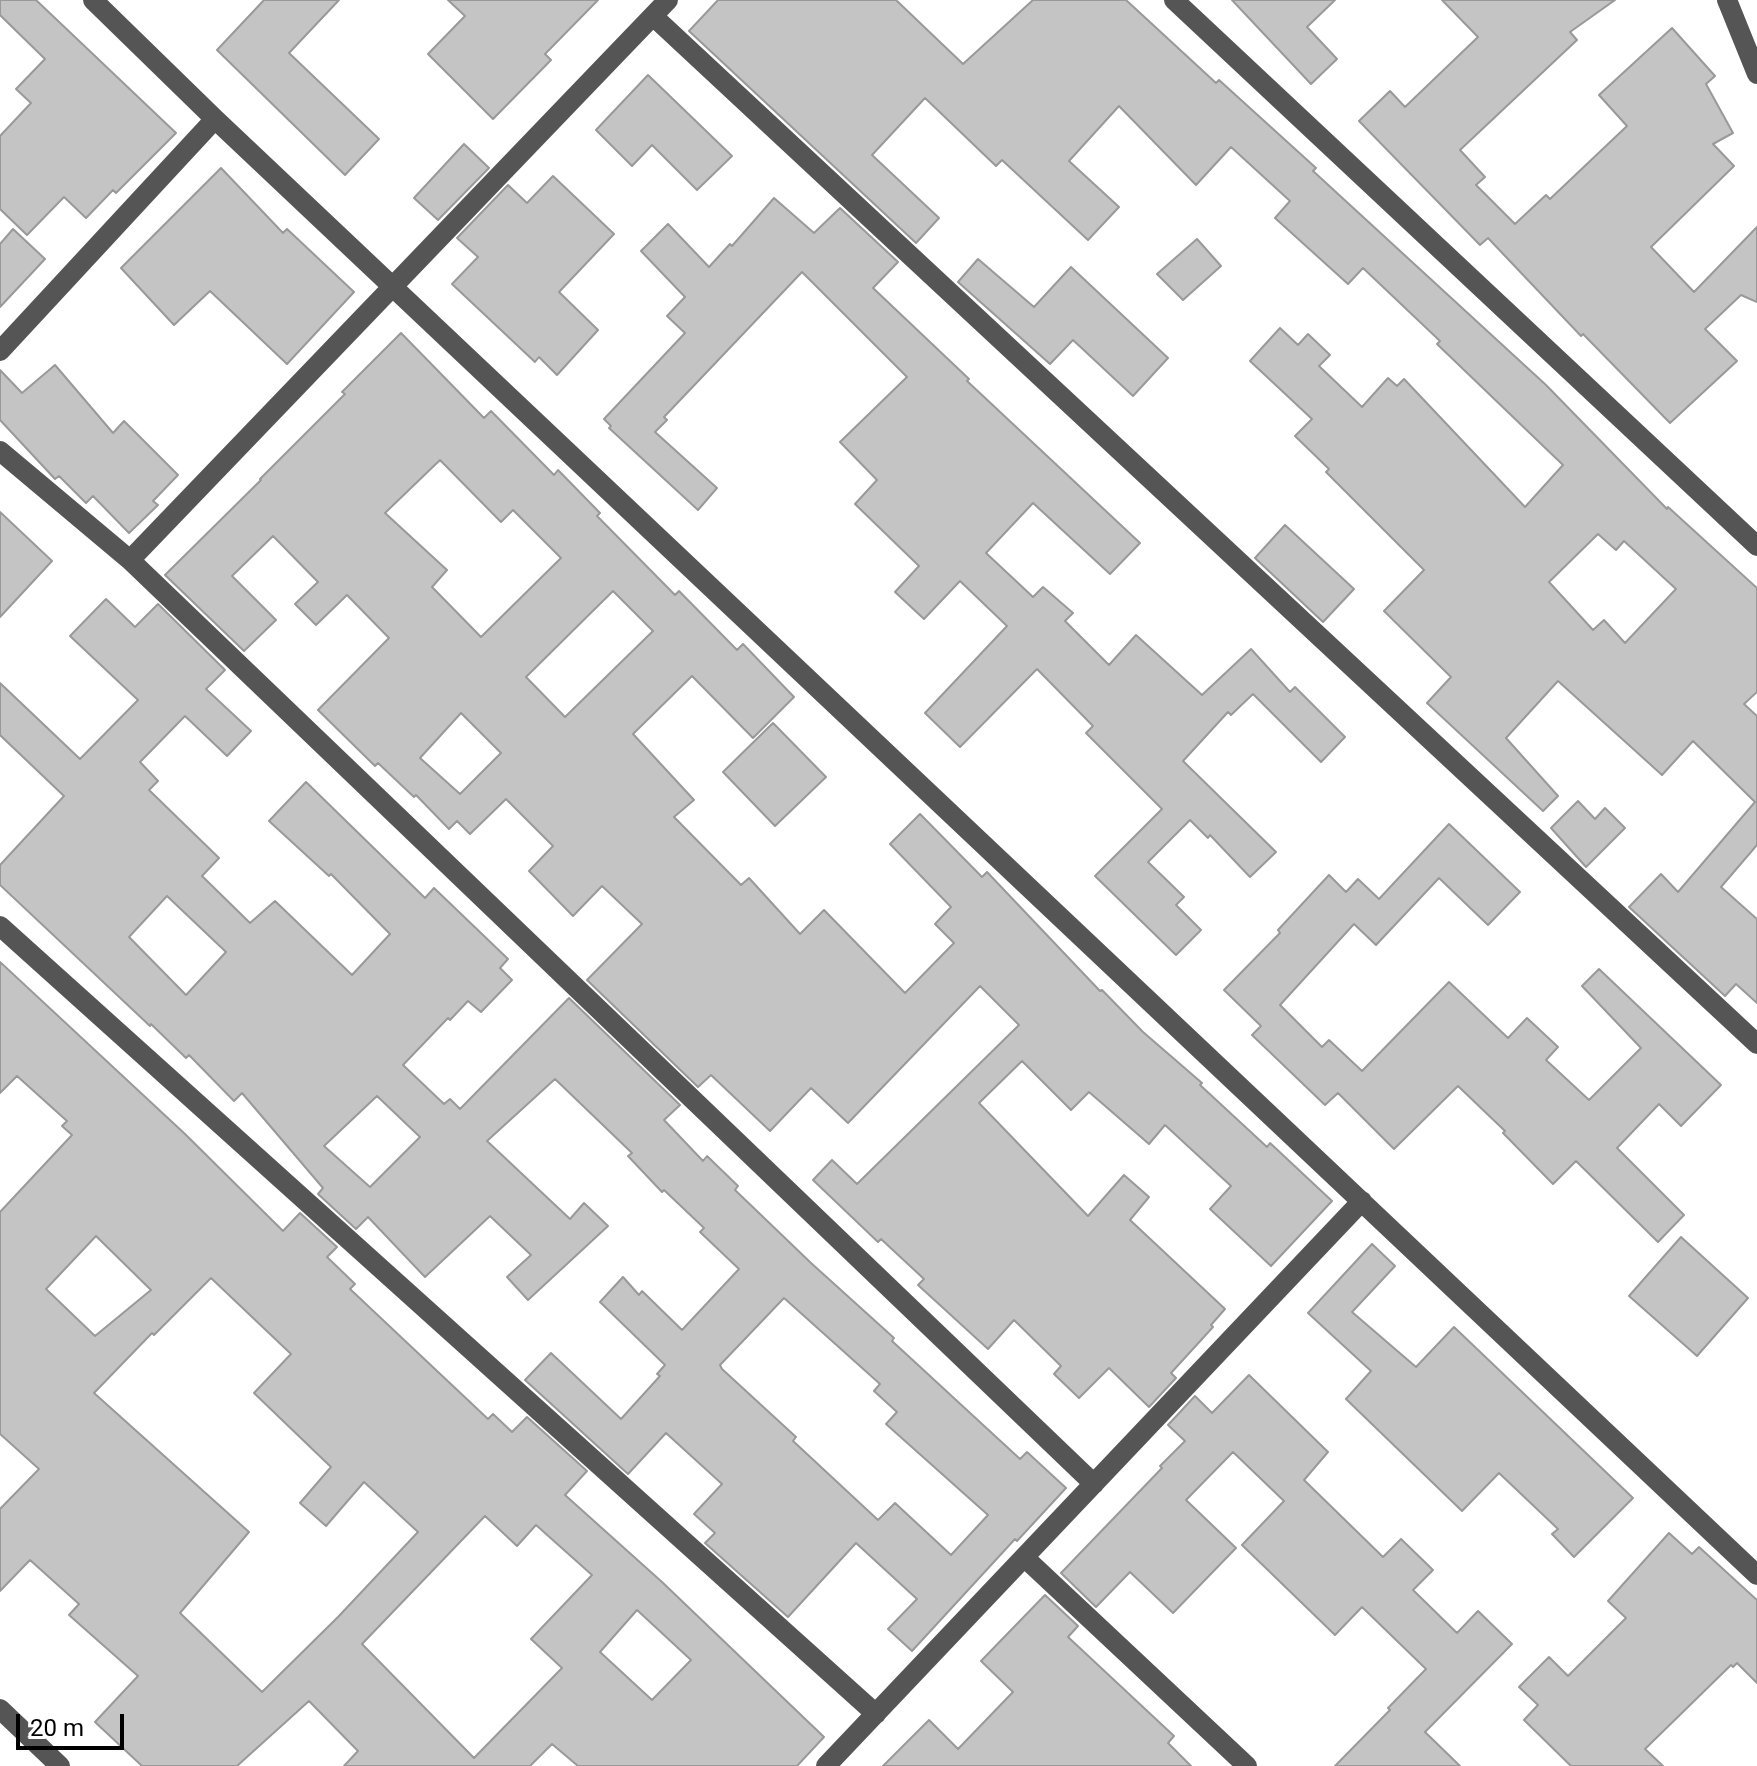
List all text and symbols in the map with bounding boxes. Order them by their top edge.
scale bar [20,1698,128,1748]
text: 20 m [30,1714,84,1742]

